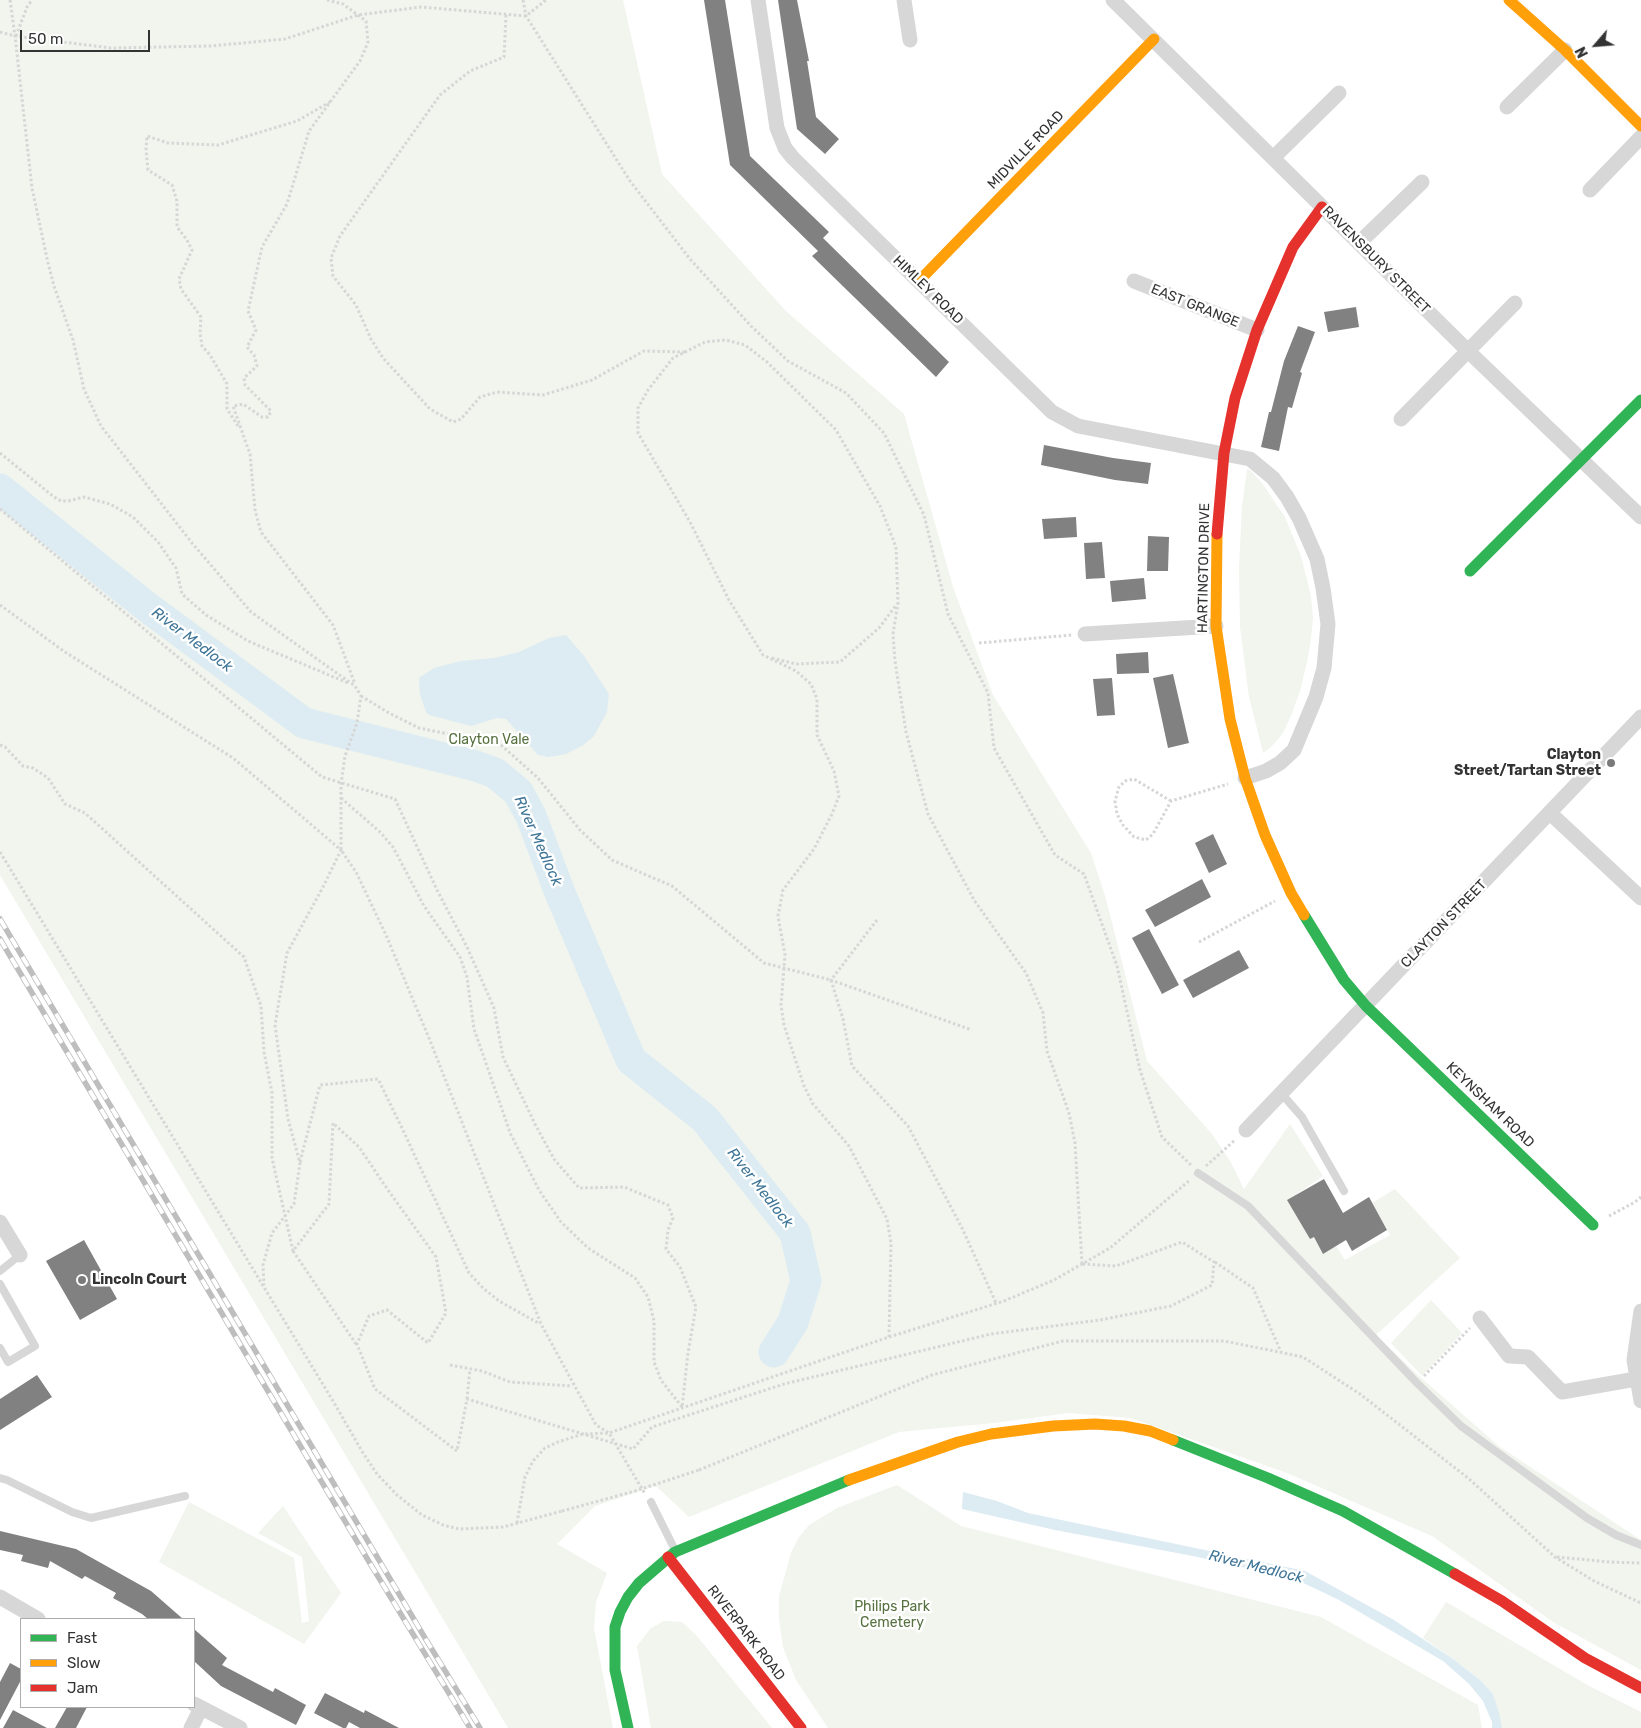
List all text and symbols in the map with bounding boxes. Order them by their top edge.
scale bar [22,20,152,52]
north arrow [1571,20,1621,70]
text: 50 m [28,30,63,48]
text: N [1572,44,1592,60]
street label: MIDVILLE ROAD [984,107,1068,193]
street label: RAVENSBURY STREET [1319,203,1433,317]
street label: HIMLEY ROAD [889,252,967,328]
street label: EAST GRANGE [1148,281,1242,331]
street label: HARTINGTON DRIVE [1194,503,1214,633]
water label: River Medlock [148,604,236,676]
park label: Clayton Vale [449,732,529,748]
place label: Clayton Street/Tartan Street [1454,747,1601,780]
marker: Clayton Street/Tartan Street [1605,757,1617,769]
water label: River Medlock [510,793,566,889]
street label: CLAYTON STREET [1398,876,1490,972]
street label: KEYNSHAM ROAD [1443,1059,1537,1151]
water label: River Medlock [723,1144,797,1232]
place label: Lincoln Court [92,1272,186,1288]
marker: Lincoln Court [76,1274,88,1286]
water label: River Medlock [1207,1547,1305,1587]
street label: RIVERPARK ROAD [704,1582,788,1684]
park label: Philips Park Cemetery [854,1599,930,1631]
legend [20,1618,195,1708]
text: Fast [67,1629,97,1647]
text: Slow [67,1654,100,1672]
text: Jam [67,1679,98,1697]

